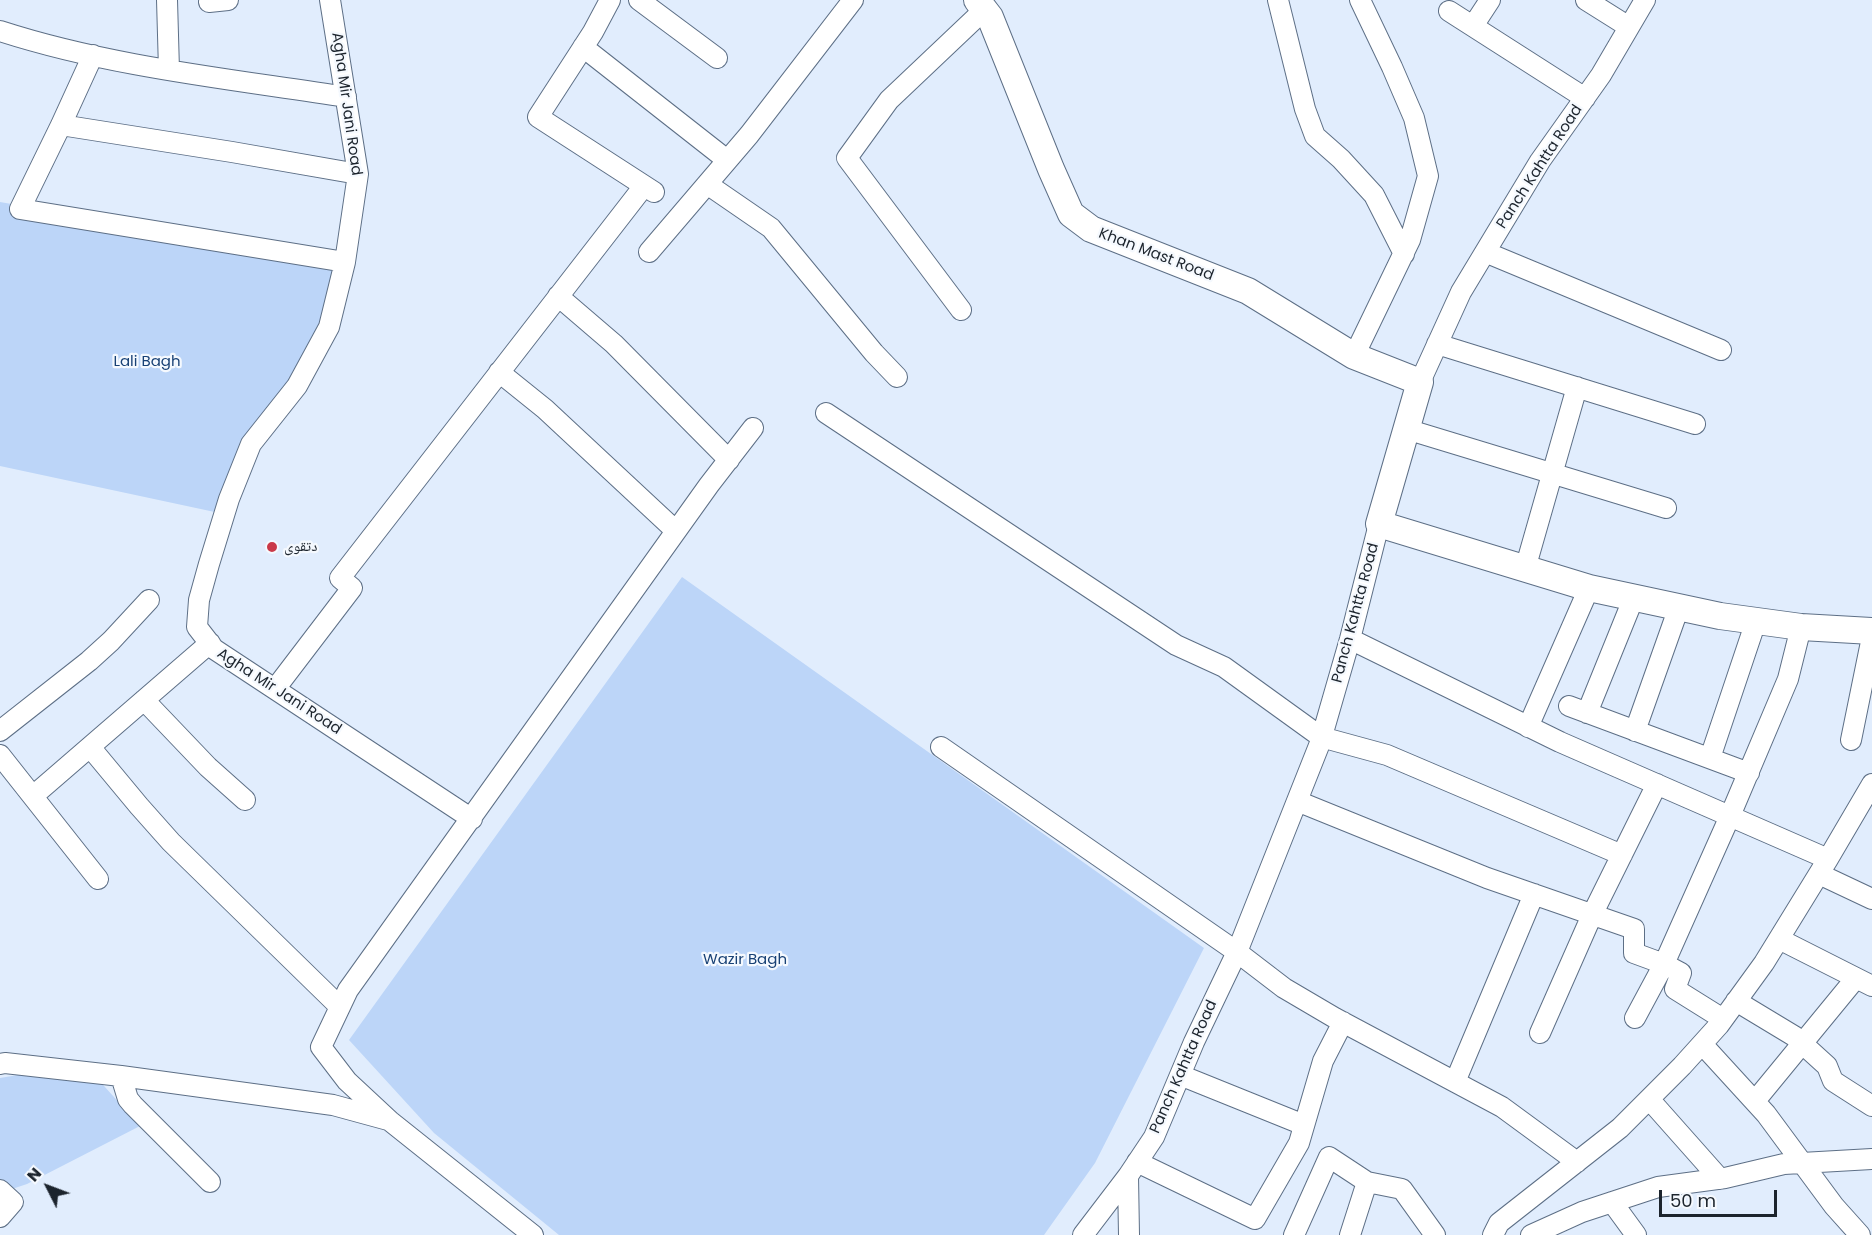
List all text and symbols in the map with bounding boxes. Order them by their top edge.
street label: Agha Mir Jani Road [327,31,365,177]
street label: Panch Kahtta Road [1493,102,1587,232]
street label: Khan Mast Road [1096,225,1216,285]
park label: Lali Bagh [113,353,181,371]
place label: دتقوى [284,538,317,556]
marker: دتقوى [265,540,279,554]
street label: Panch Kahtta Road [1329,541,1383,685]
street label: Agha Mir Jani Road [213,645,345,739]
park label: Wazir Bagh [703,951,787,969]
street label: Panch Kahtta Road [1147,998,1221,1136]
north arrow [18,1157,78,1217]
text: N [22,1162,47,1187]
scale bar [1662,1178,1780,1216]
text: 50 m [1670,1188,1716,1213]

